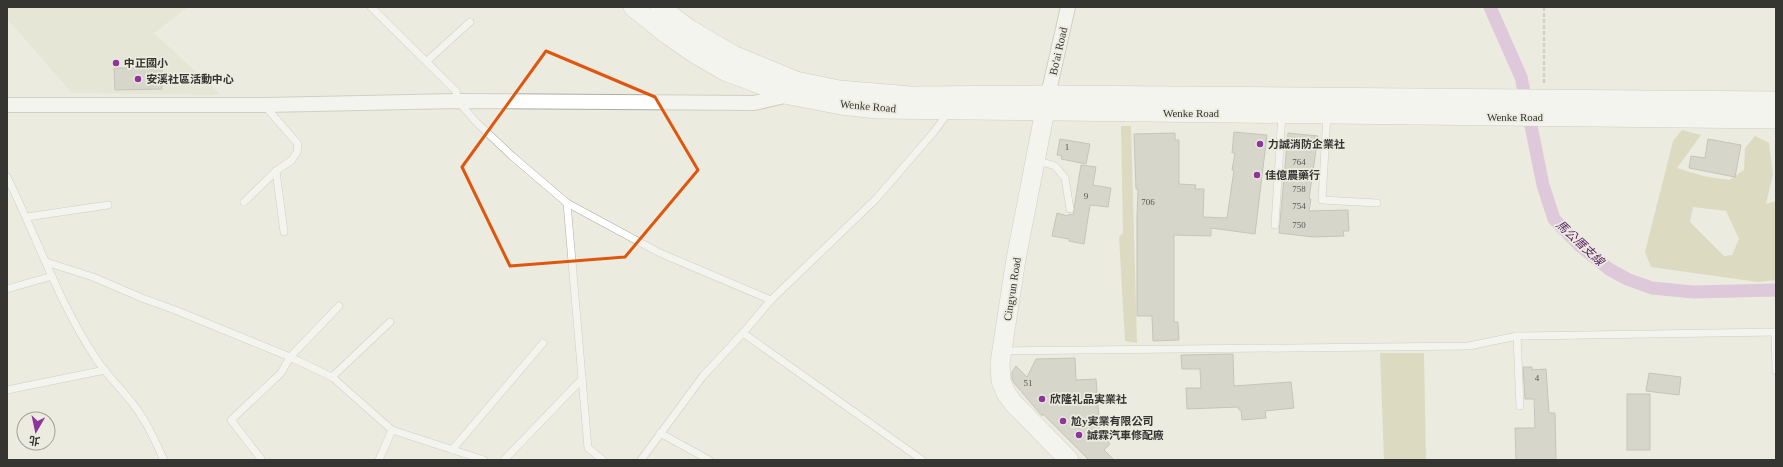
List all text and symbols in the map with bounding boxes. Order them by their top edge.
street label: Bo'ai Road [1047,25,1069,76]
place label: 中正國小 [124,57,168,69]
marker: 中正國小 [111,58,121,68]
place label: 安溪社區活動中心 [146,73,234,85]
marker: 安溪社區活動中心 [133,74,143,84]
street label: Wenke Road [839,98,897,114]
street label: Wenke Road [1163,107,1220,119]
street label: Wenke Road [1487,111,1544,123]
place label: 力誠消防企業社 [1268,138,1345,150]
marker: 力誠消防企業社 [1255,139,1265,149]
house number: 1 [1065,142,1069,152]
house number: 764 [1292,157,1306,167]
place label: 佳億農藥行 [1265,169,1320,181]
marker: 佳億農藥行 [1252,170,1262,180]
house number: 758 [1292,184,1306,194]
house number: 9 [1084,191,1089,201]
house number: 706 [1141,197,1155,207]
house number: 754 [1292,201,1306,211]
water label: 馬公厝支線 [1553,217,1608,270]
house number: 750 [1292,220,1306,230]
street label: Cingyun Road [1001,256,1023,321]
house number: 4 [1535,373,1540,383]
house number: 51 [1024,378,1033,388]
place label: 欣隆礼品実業社 [1050,393,1127,405]
marker: 欣隆礼品実業社 [1037,394,1047,404]
north arrow [16,411,56,451]
place label: 尬y実業有限公司 [1071,415,1154,427]
marker: 尬y実業有限公司 [1058,416,1068,426]
place label: 誠霖汽車修配廠 [1087,429,1164,441]
marker: 誠霖汽車修配廠 [1074,430,1084,440]
text: 北 [28,434,41,448]

